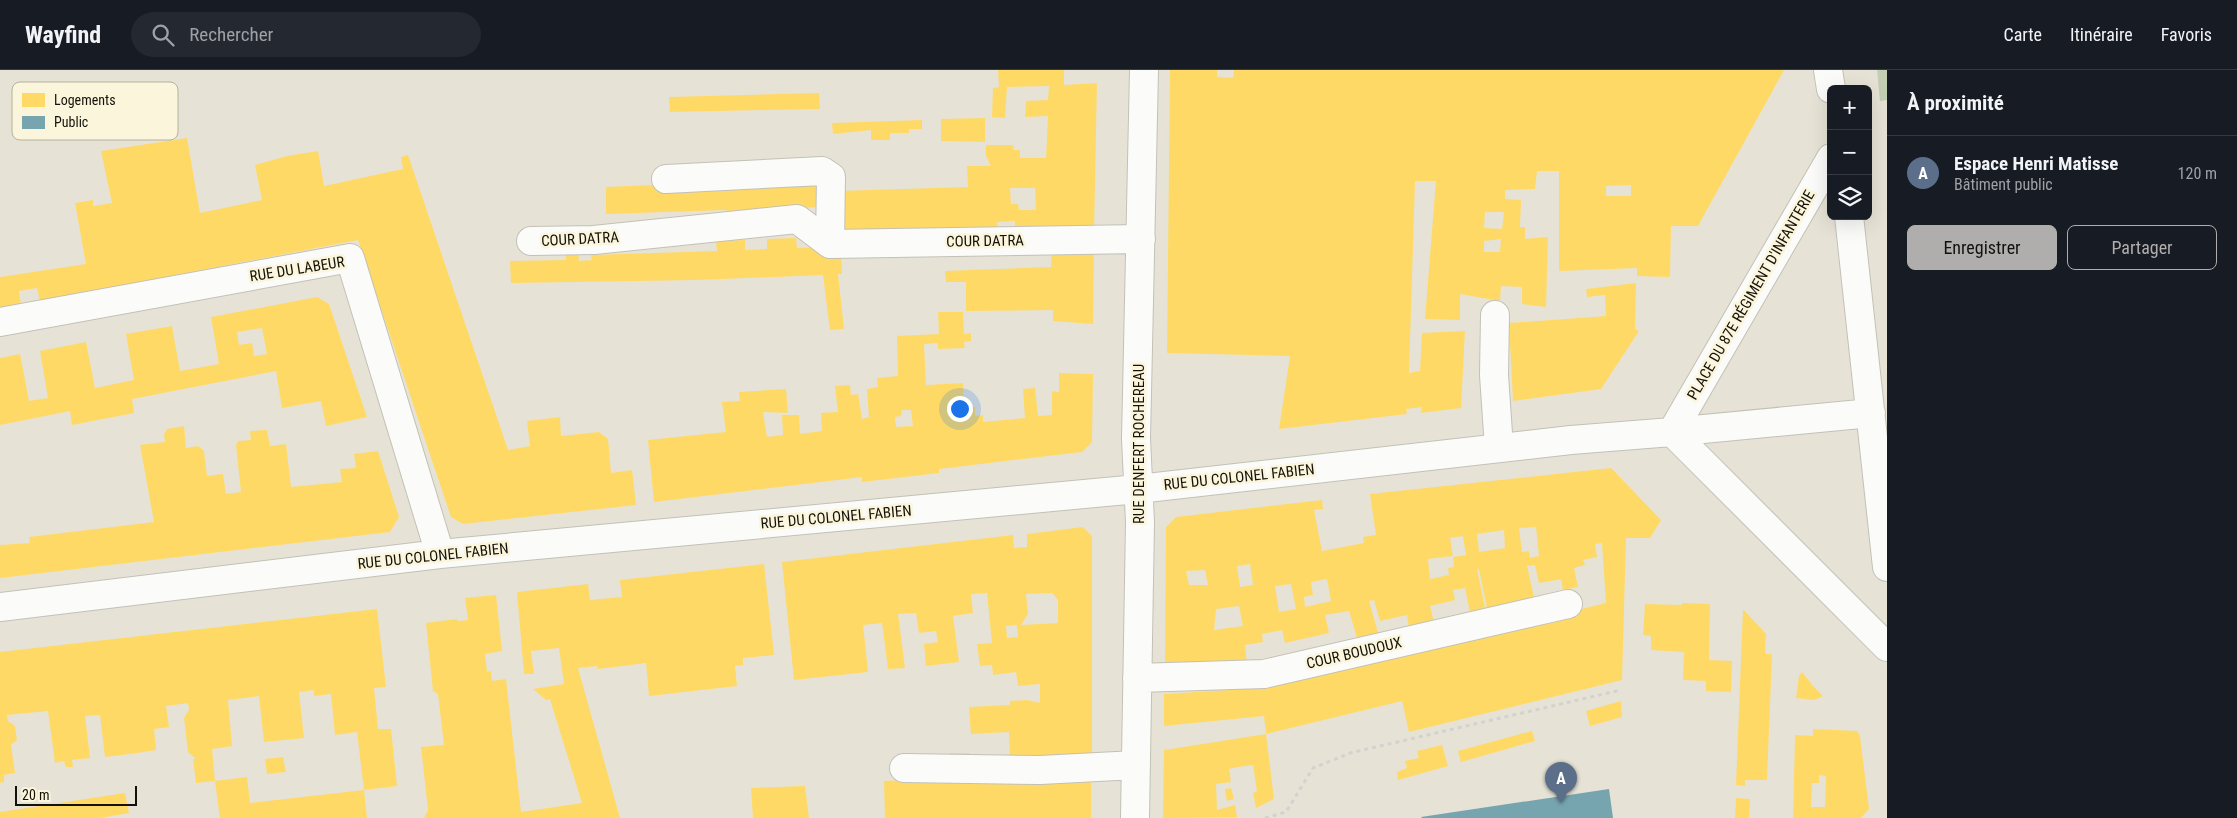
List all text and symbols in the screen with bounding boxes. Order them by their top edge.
search box [131,12,481,57]
text: Wayfind [25,21,101,49]
icon: search [149,21,177,49]
text: Rechercher [189,23,273,46]
text: Carte [2003,24,2042,45]
text: Itinéraire [2070,24,2133,45]
text: Favoris [2161,24,2212,45]
legend [12,82,178,140]
map controls [1827,85,1872,220]
button: + [1827,85,1872,130]
text: À proximité [1907,91,2004,115]
text: Logements [54,92,116,108]
text: Public [54,114,88,130]
button: − [1827,130,1872,175]
text: Espace Henri Matisse [1954,152,2118,175]
text: A [1918,164,1928,183]
text: 120 m [2178,164,2217,183]
button: layers [1827,175,1872,220]
text: Bâtiment public [1954,175,2053,194]
street label: PLACE DU 87E RÉGIMENT D'INFANTERIE [1683,187,1819,403]
button: Enregistrer [1907,225,2057,270]
button: Partager [2067,225,2217,270]
street label: COUR DATRA [541,228,620,250]
street label: COUR DATRA [946,231,1024,251]
street label: RUE DU LABEUR [248,253,346,285]
street label: RUE DENFERT ROCHEREAU [1130,364,1148,524]
your location [947,396,973,422]
street label: RUE DU COLONEL FABIEN [1163,460,1315,494]
street label: RUE DU COLONEL FABIEN [760,501,912,533]
street label: RUE DU COLONEL FABIEN [357,539,509,573]
street label: COUR BOUDOUX [1305,633,1403,673]
pin: A [1545,762,1577,803]
scale bar [15,783,138,806]
text: 20 m [22,787,50,803]

